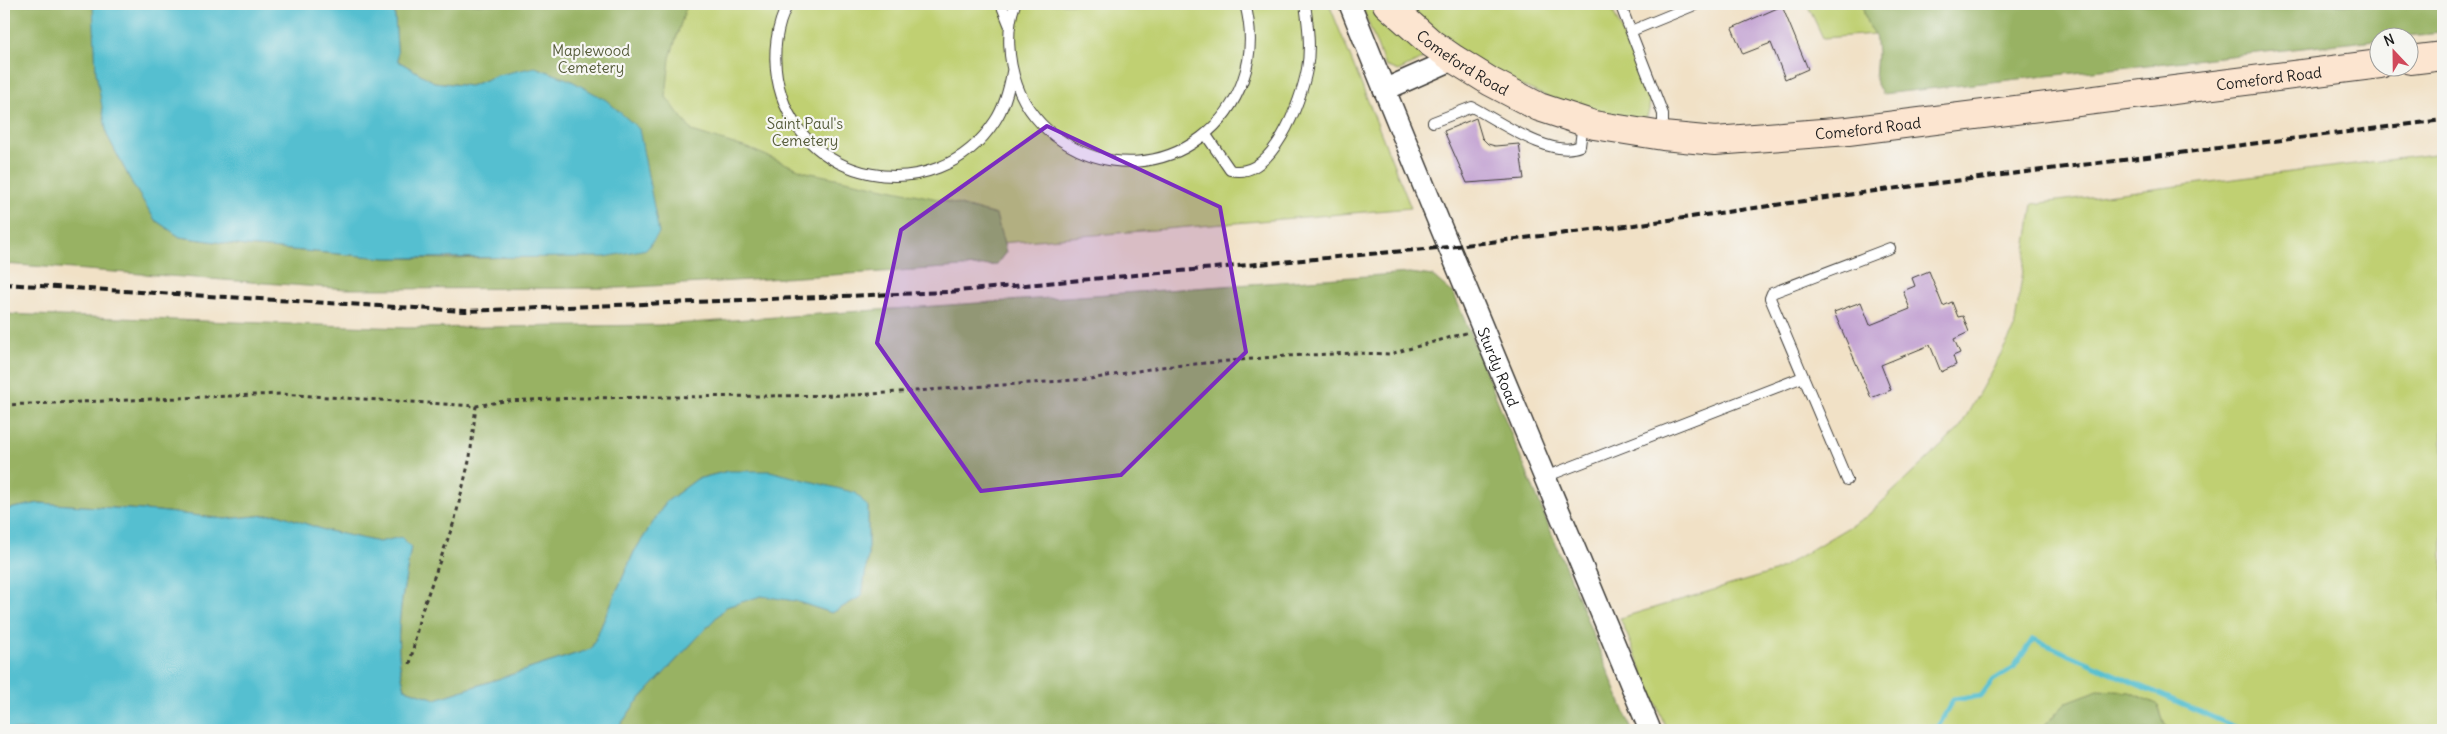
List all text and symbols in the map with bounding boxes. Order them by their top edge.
street label: Comeford Road [1413,25,1512,99]
north arrow [2370,28,2420,78]
text: N [2381,30,2397,50]
park label: Maplewood Cemetery [552,41,630,77]
street label: Comeford Road [2215,62,2323,94]
street label: Comeford Road [1814,112,1922,143]
park label: Saint Paul's Cemetery [767,114,843,150]
street label: Sturdy Road [1474,324,1524,409]

